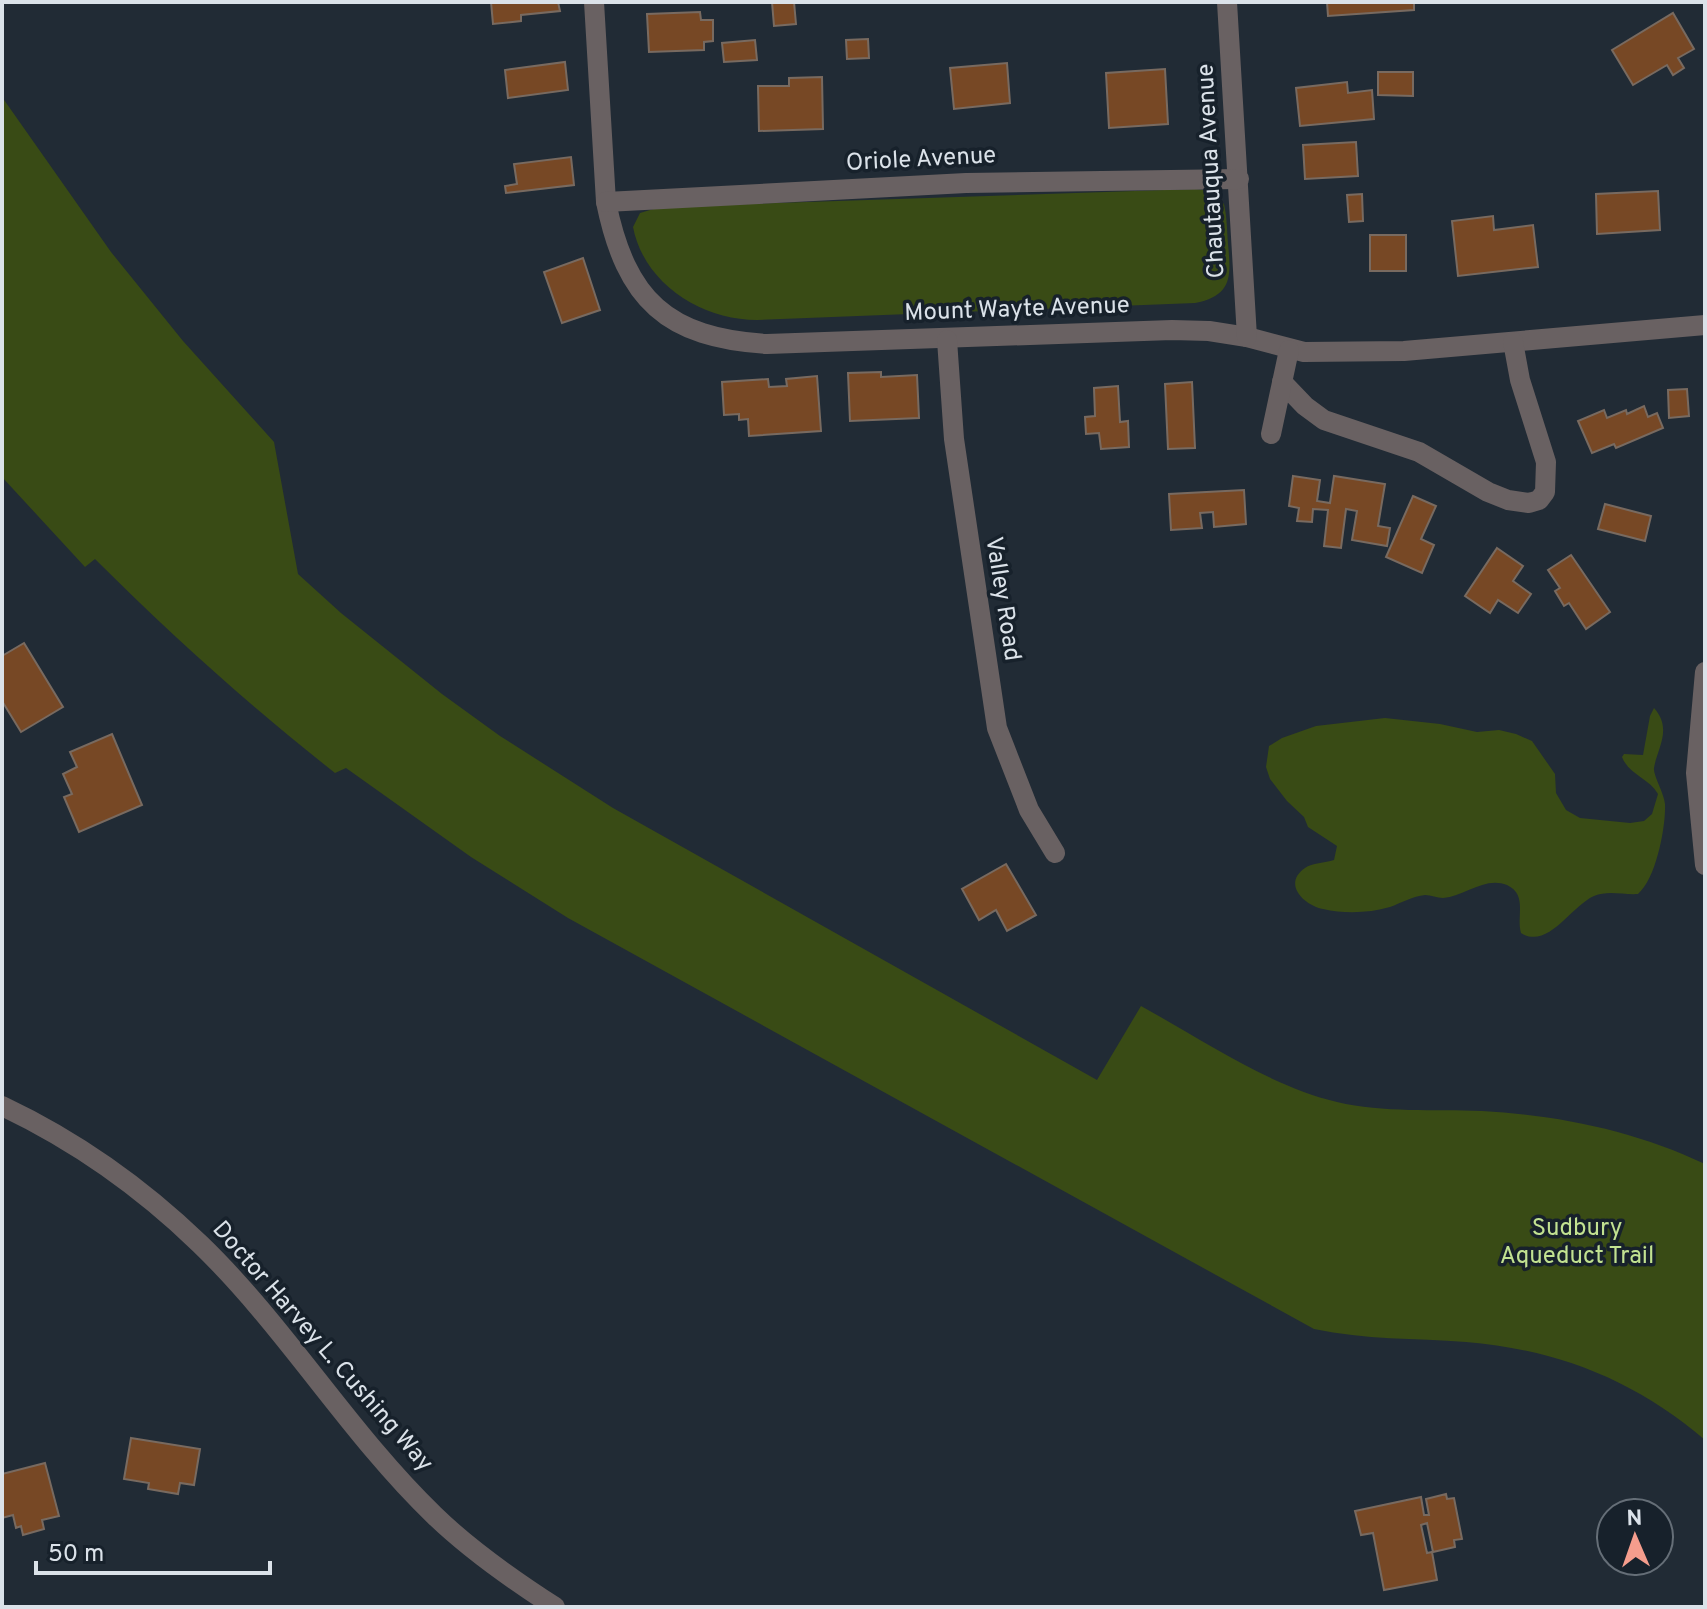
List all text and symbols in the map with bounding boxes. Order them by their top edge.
street label: Chautauqua Avenue [1191,63,1233,279]
street label: Oriole Avenue [845,141,997,179]
street label: Mount Wayte Avenue [904,291,1130,329]
street label: Valley Road [977,535,1027,663]
park label: Sudbury Aqueduct Trail [1500,1214,1654,1272]
street label: Doctor Harvey L. Cushing Way [205,1216,439,1478]
north arrow [1595,1497,1675,1577]
text: N [1626,1506,1643,1533]
scale bar [36,1525,270,1575]
text: 50 m [48,1540,104,1570]

